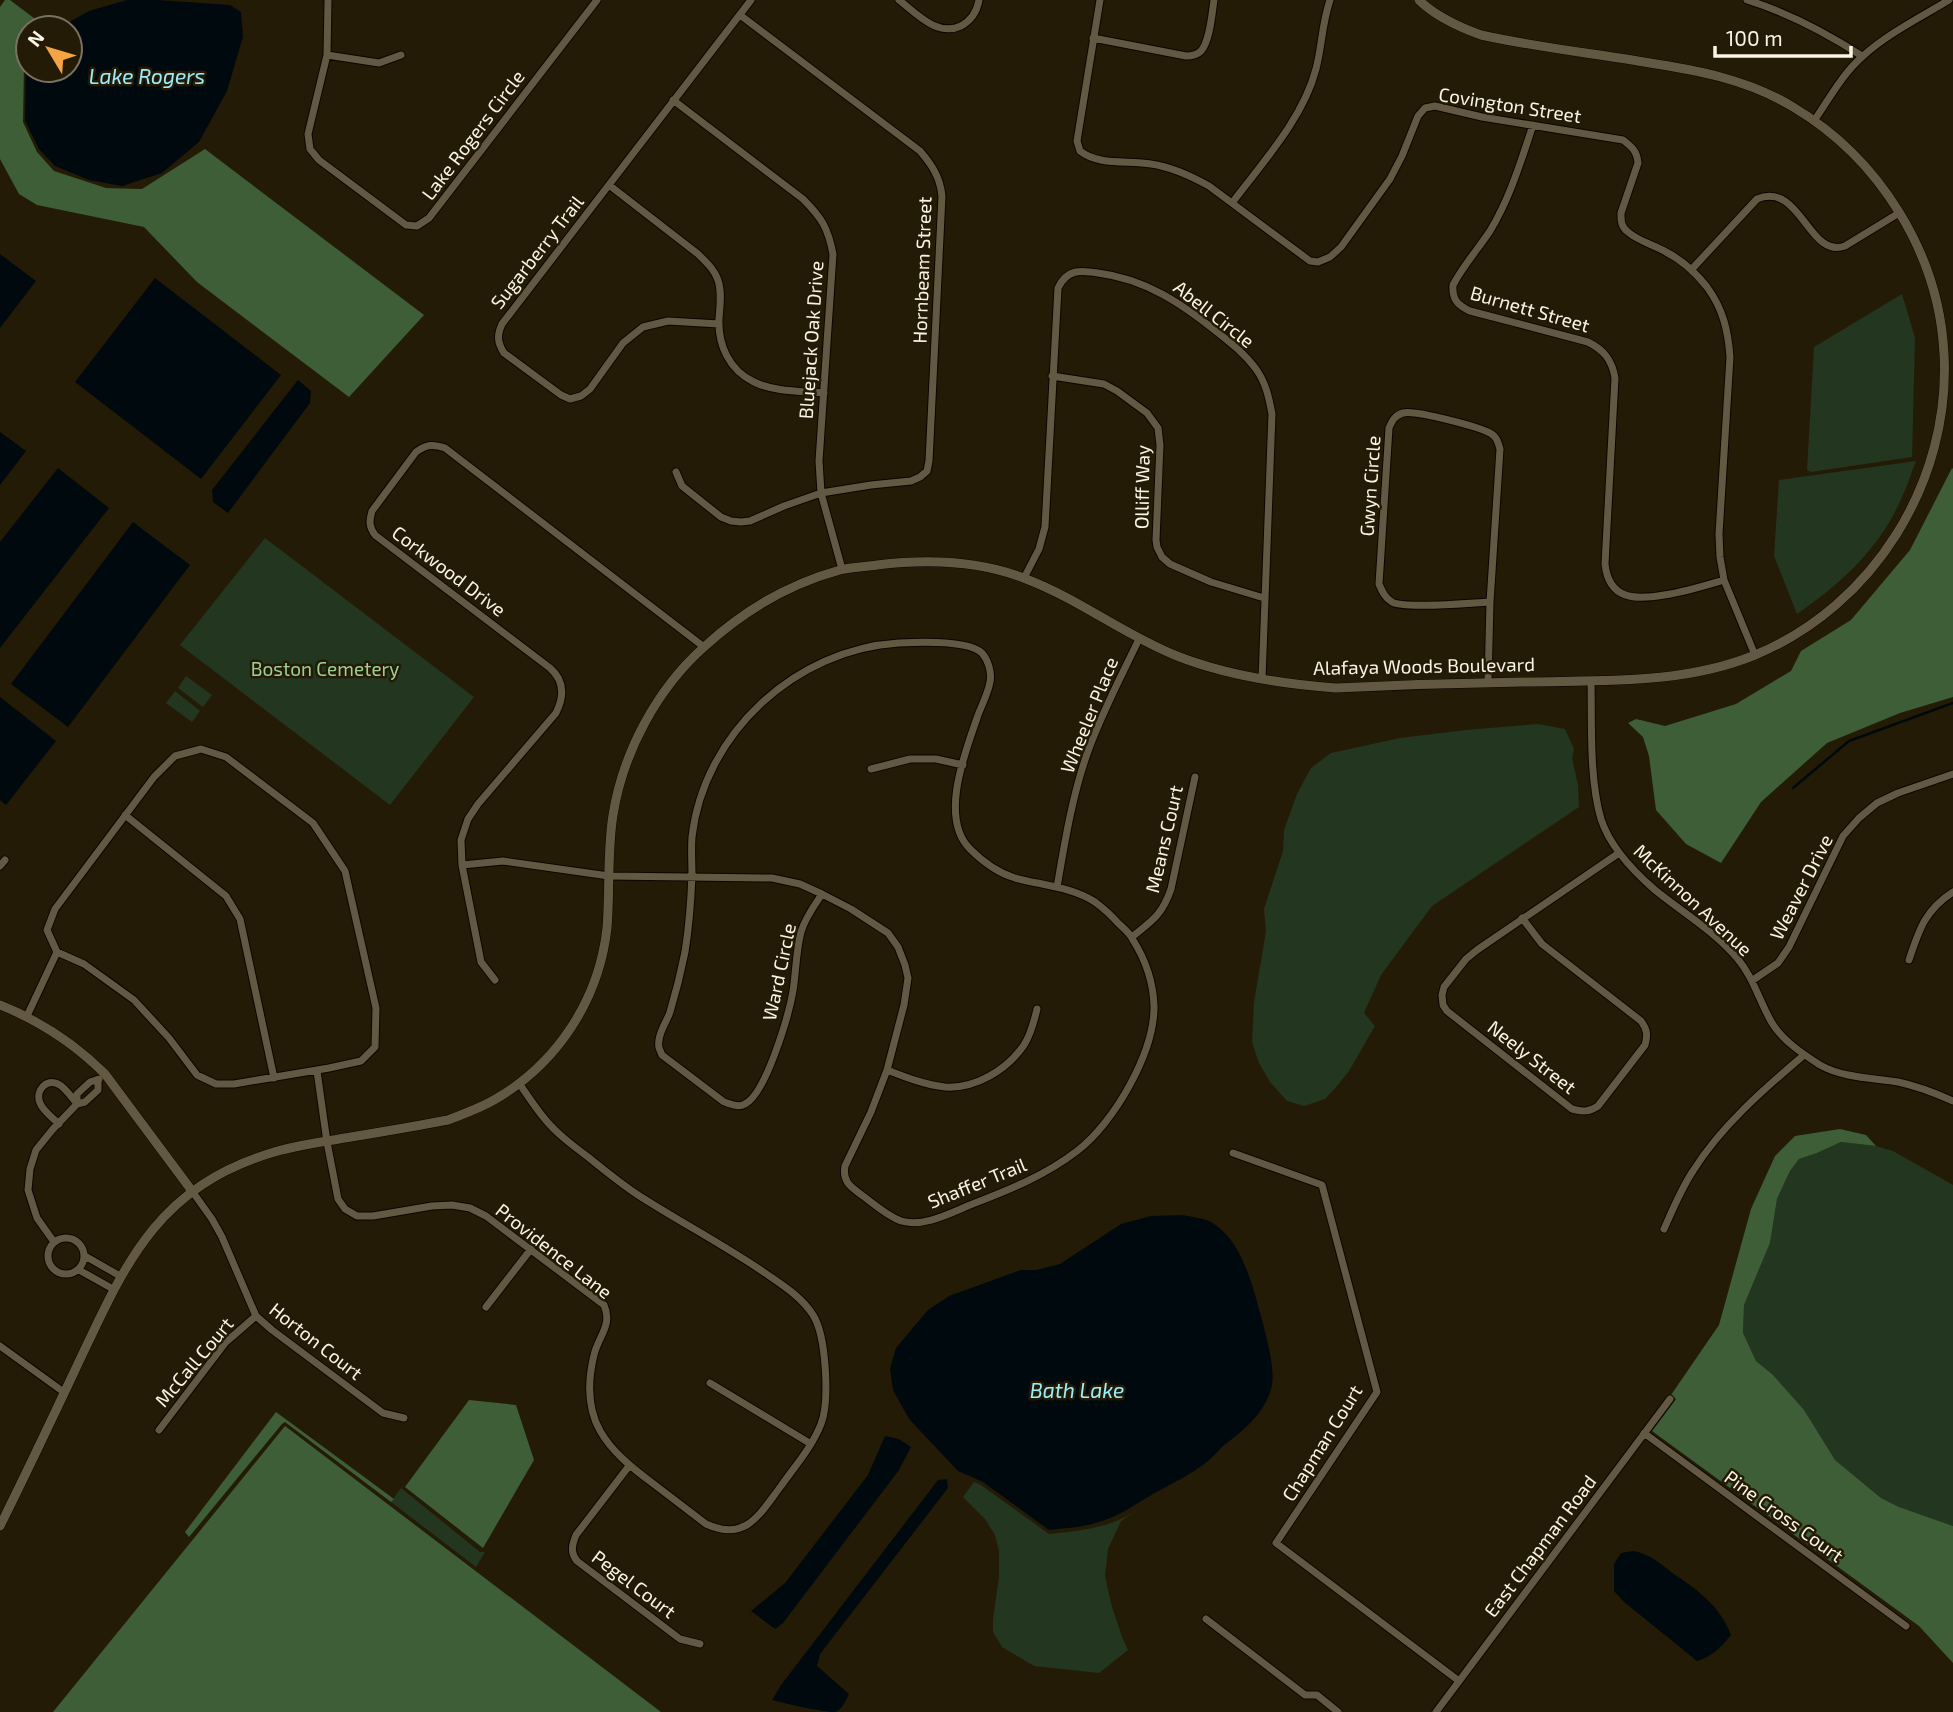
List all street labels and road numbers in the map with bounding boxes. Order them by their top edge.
street label: Lake Rogers Circle [416,65,529,204]
street label: Covington Street [1437,82,1583,127]
street label: Sugarberry Trail [485,190,588,313]
street label: Hornbeam Street [907,196,936,344]
street label: Bluejack Oak Drive [793,260,828,420]
street label: Abell Circle [1169,275,1259,352]
street label: Burnett Street [1468,281,1592,337]
street label: Gwyn Circle [1355,435,1384,537]
street label: Olliff Way [1129,445,1154,529]
street label: Corkwood Drive [388,520,511,621]
street label: Alafaya Woods Boulevard [1313,652,1535,679]
street label: Wheeler Place [1055,653,1122,776]
street label: Means Court [1140,783,1187,895]
street label: Weaver Drive [1764,830,1837,943]
street label: McKinnon Avenue [1629,839,1757,960]
street label: Ward Circle [757,921,800,1023]
street label: Neely Street [1484,1015,1581,1098]
street label: Shaffer Trail [924,1152,1030,1213]
street label: Providence Lane [492,1198,617,1303]
street label: Horton Court [265,1297,367,1384]
street label: McCall Court [150,1312,238,1411]
street label: Chapman Court [1277,1380,1367,1505]
street label: Pine Cross Court [1720,1465,1848,1566]
street label: East Chapman Road [1479,1470,1600,1621]
street label: Pegel Court [588,1545,681,1622]

